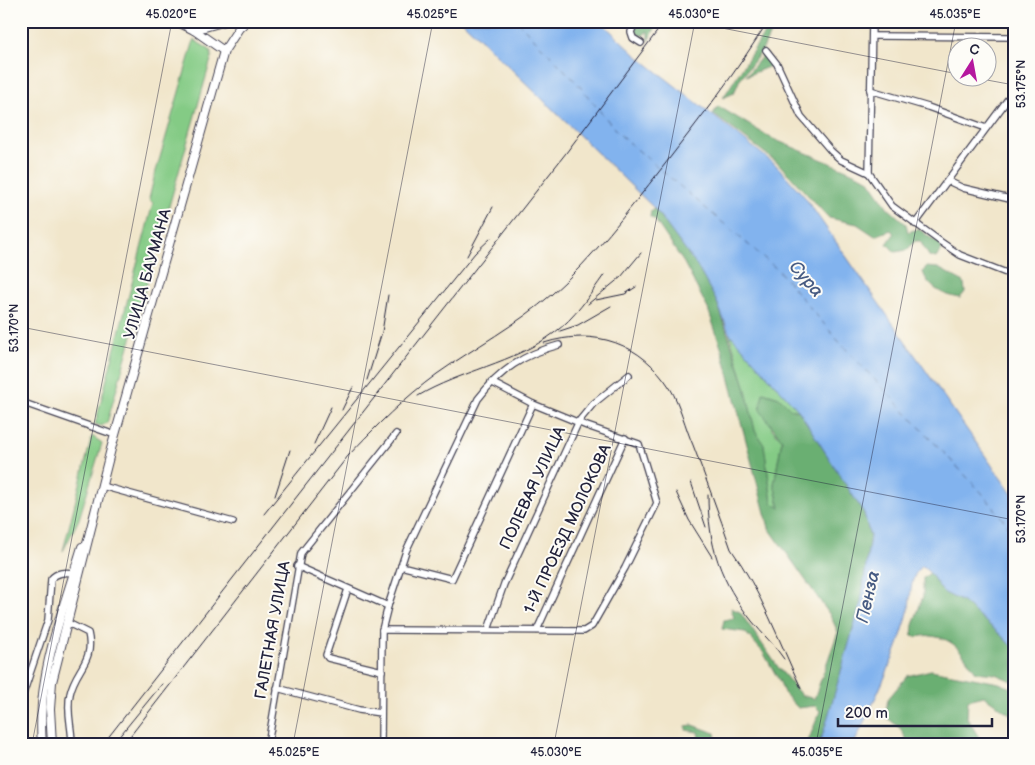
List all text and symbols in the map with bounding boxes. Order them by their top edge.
text: 45.020°E [145,7,197,22]
text: 45.025°E [407,7,458,22]
text: 45.030°E [668,7,720,22]
text: 45.035°E [929,7,981,22]
north arrow [948,38,998,88]
text: С [968,40,981,59]
text: 53.175°N [1014,60,1029,108]
street label: УЛИЦА БАУМАНА [120,206,176,341]
water label: Сура [785,257,827,301]
text: 53.170°N [7,304,22,352]
street label: ПОЛЕВАЯ УЛИЦА [496,423,570,553]
street label: 1-Й ПРОЕЗД МОЛОКОВА [520,441,616,617]
text: 53.170°N [1014,495,1029,543]
street label: ГАЛЕТНАЯ УЛИЦА [251,559,295,701]
water label: Пенза [852,569,884,625]
scale bar [838,695,991,727]
text: 200 m [845,704,888,723]
text: 45.025°E [269,745,320,760]
text: 45.030°E [530,745,582,760]
text: 45.035°E [791,745,843,760]

